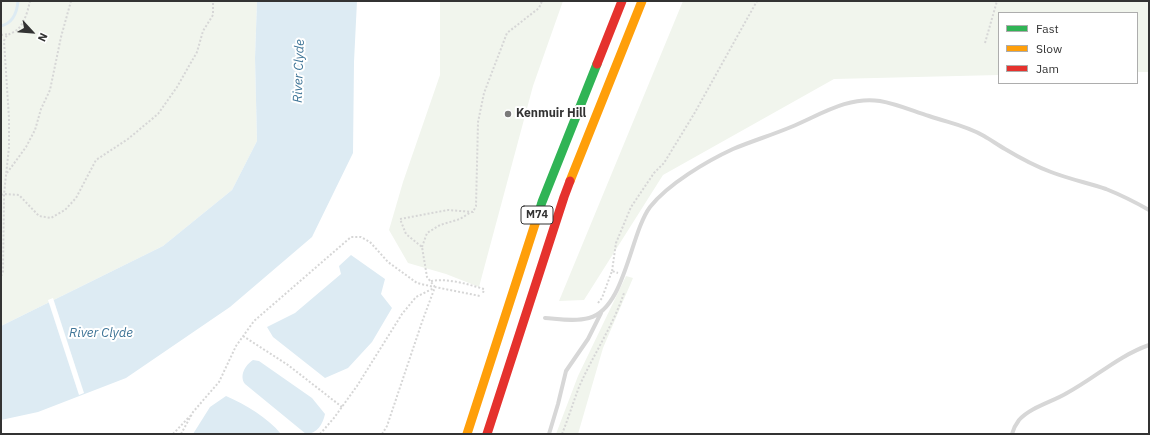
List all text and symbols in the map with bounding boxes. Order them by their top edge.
north arrow [12,12,52,52]
legend [998,12,1138,84]
text: Fast [1036,21,1059,36]
text: N [35,31,51,44]
water label: River Clyde [290,39,308,103]
text: Slow [1036,41,1062,56]
text: Jam [1036,61,1059,76]
place label: Kenmuir Hill [516,107,586,121]
marker: Kenmuir Hill [503,109,513,119]
road number: M74 [521,206,553,224]
water label: River Clyde [69,325,133,341]

